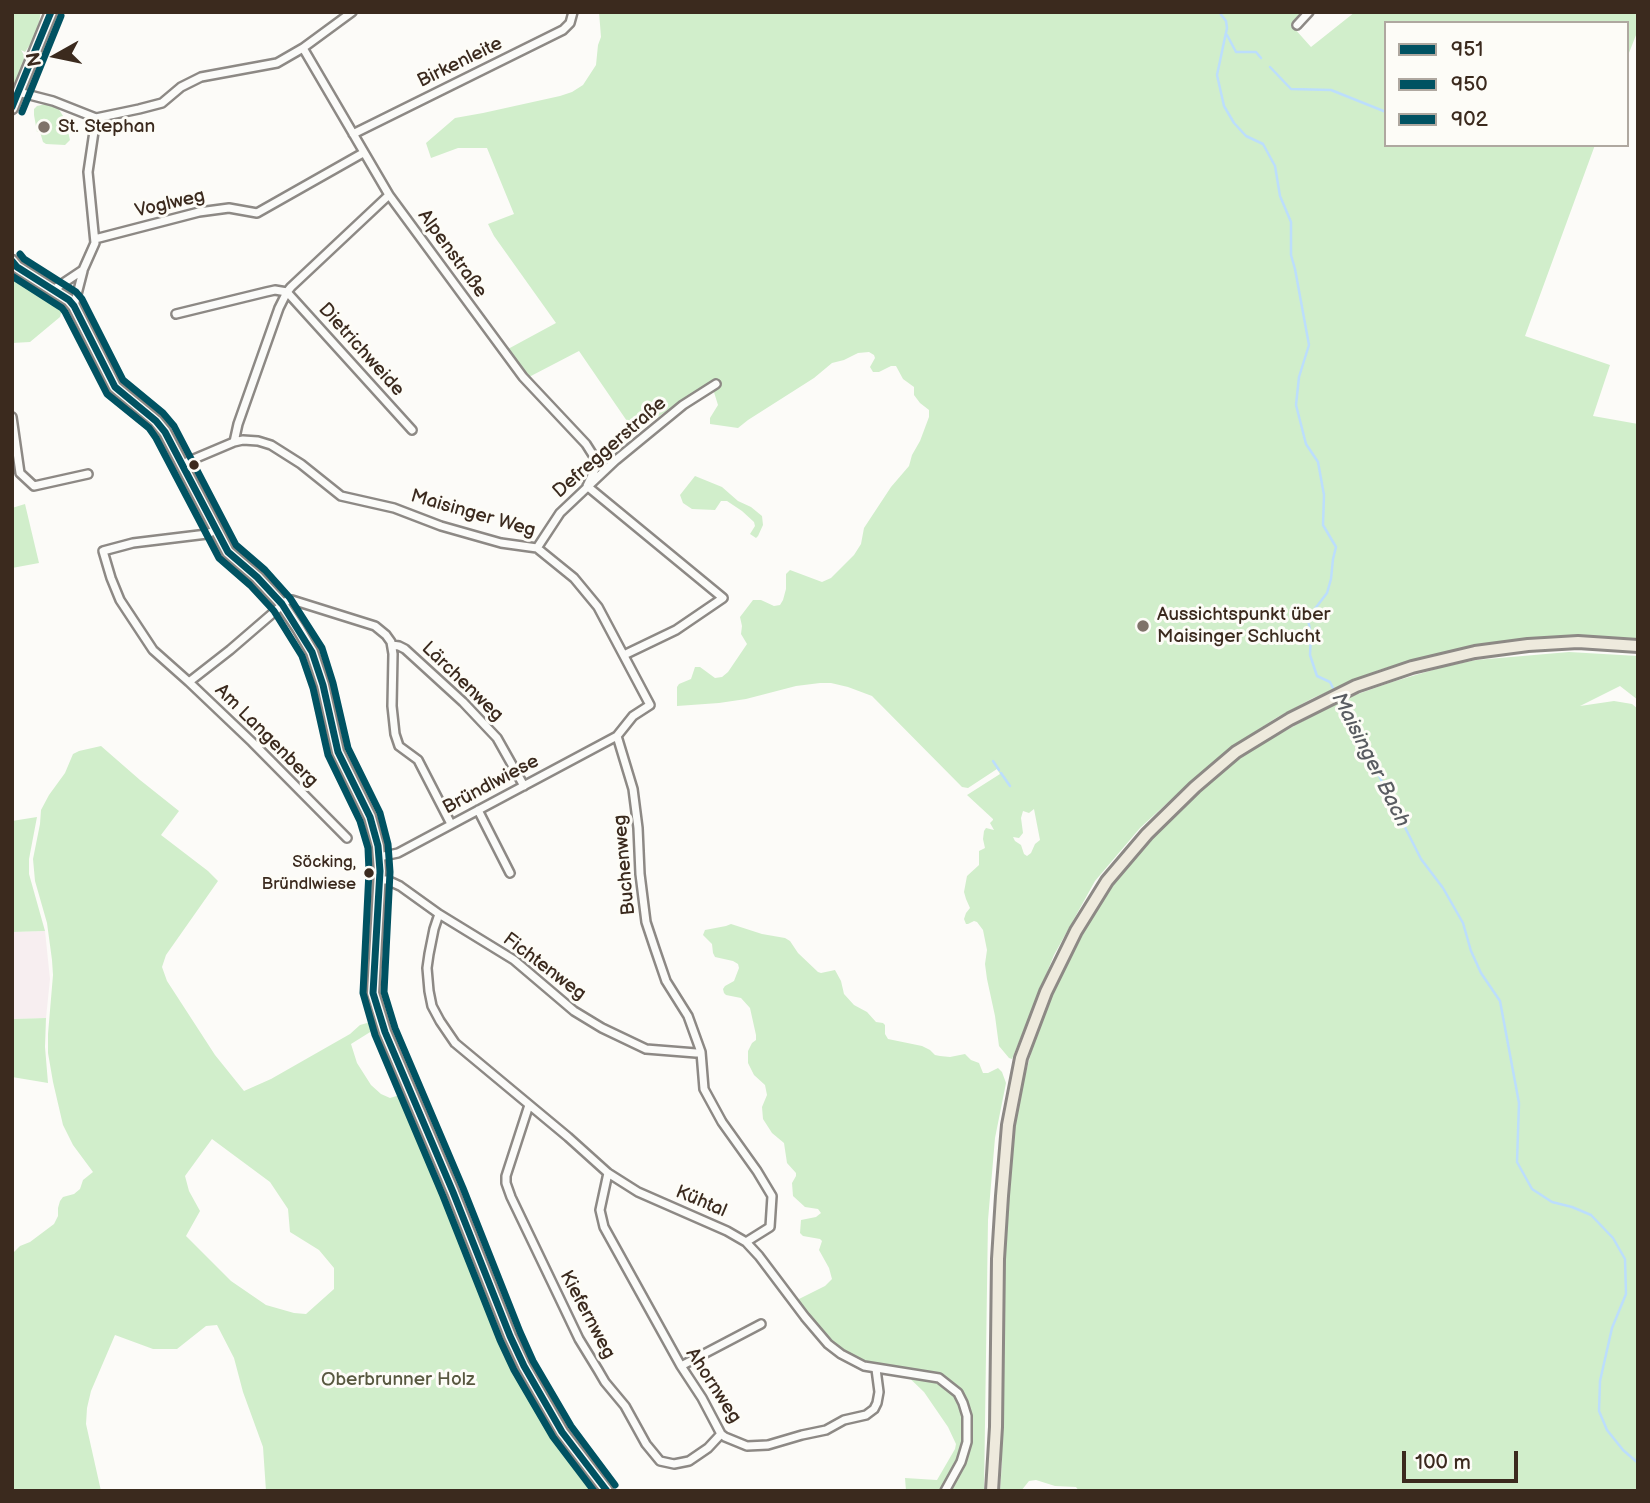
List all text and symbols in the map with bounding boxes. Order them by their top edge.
north arrow [21,21,91,91]
legend [1384,21,1629,147]
street label: Birkenleite [414,33,506,93]
text: 951 [1451,37,1483,62]
text: N [22,51,47,68]
text: 950 [1451,72,1488,97]
text: 902 [1451,107,1488,132]
place label: St. Stephan [58,116,155,138]
marker: St. Stephan [36,119,52,135]
street label: Voglweg [133,185,207,223]
street label: Alpenstraße [412,206,492,302]
street label: Dietrichweide [313,299,409,401]
street label: Defreggerstraße [549,393,671,503]
unlabelled marker [187,458,201,472]
street label: Maisinger Weg [408,485,538,543]
place label: Aussichtspunkt über Maisinger Schlucht [1157,604,1330,648]
marker: Aussichtspunkt über Maisinger Schlucht [1135,618,1151,634]
street label: Lärchenweg [416,637,508,727]
street label: Am Langenberg [210,680,322,792]
water label: Maisinger Bach [1325,689,1415,831]
street label: Bründlwiese [439,750,543,820]
street label: Buchenweg [609,814,641,916]
place label: Söcking, Bründlwiese [262,853,356,893]
marker: Söcking, Bründlwiese [362,866,376,880]
street label: Fichtenweg [498,928,590,1006]
street label: Kühtal [672,1181,730,1223]
street label: Kiefernweg [554,1267,620,1363]
street label: Ahornweg [680,1344,746,1428]
park label: Oberbrunner Holz [321,1369,475,1391]
scale bar [1405,1436,1520,1480]
text: 100 m [1415,1450,1471,1475]

